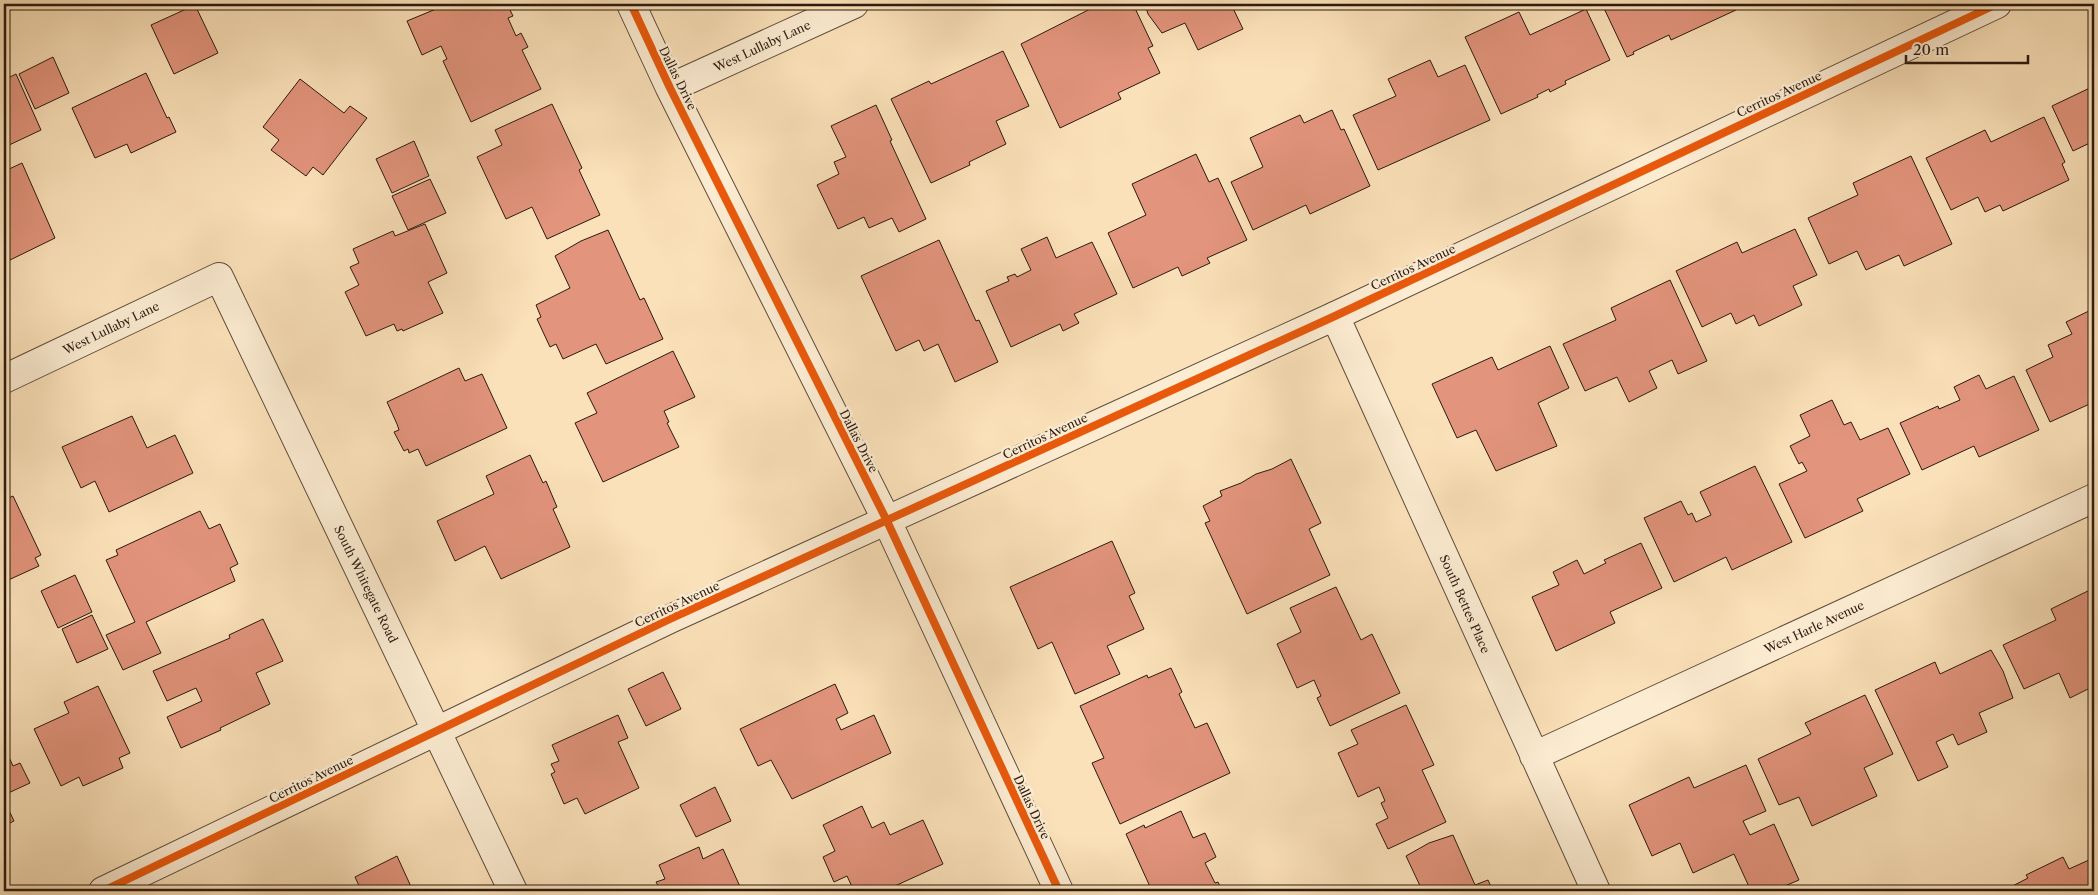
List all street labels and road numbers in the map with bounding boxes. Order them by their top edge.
street label: West Lullaby Lane [710,17,813,75]
street label: Dallas Drive [656,44,700,113]
street label: Cerritos Avenue [1734,68,1824,120]
street label: Cerritos Avenue [1368,241,1458,293]
street label: West Lullaby Lane [60,298,162,358]
street label: Dallas Drive [837,407,881,475]
street label: Cerritos Avenue [1000,410,1090,462]
street label: South Whitegate Road [331,523,401,646]
street label: South Bettes Place [1436,552,1494,656]
street label: Cerritos Avenue [632,578,722,630]
street label: West Harle Avenue [1761,597,1867,657]
street label: Cerritos Avenue [266,752,356,806]
street label: Dallas Drive [1011,773,1054,842]

